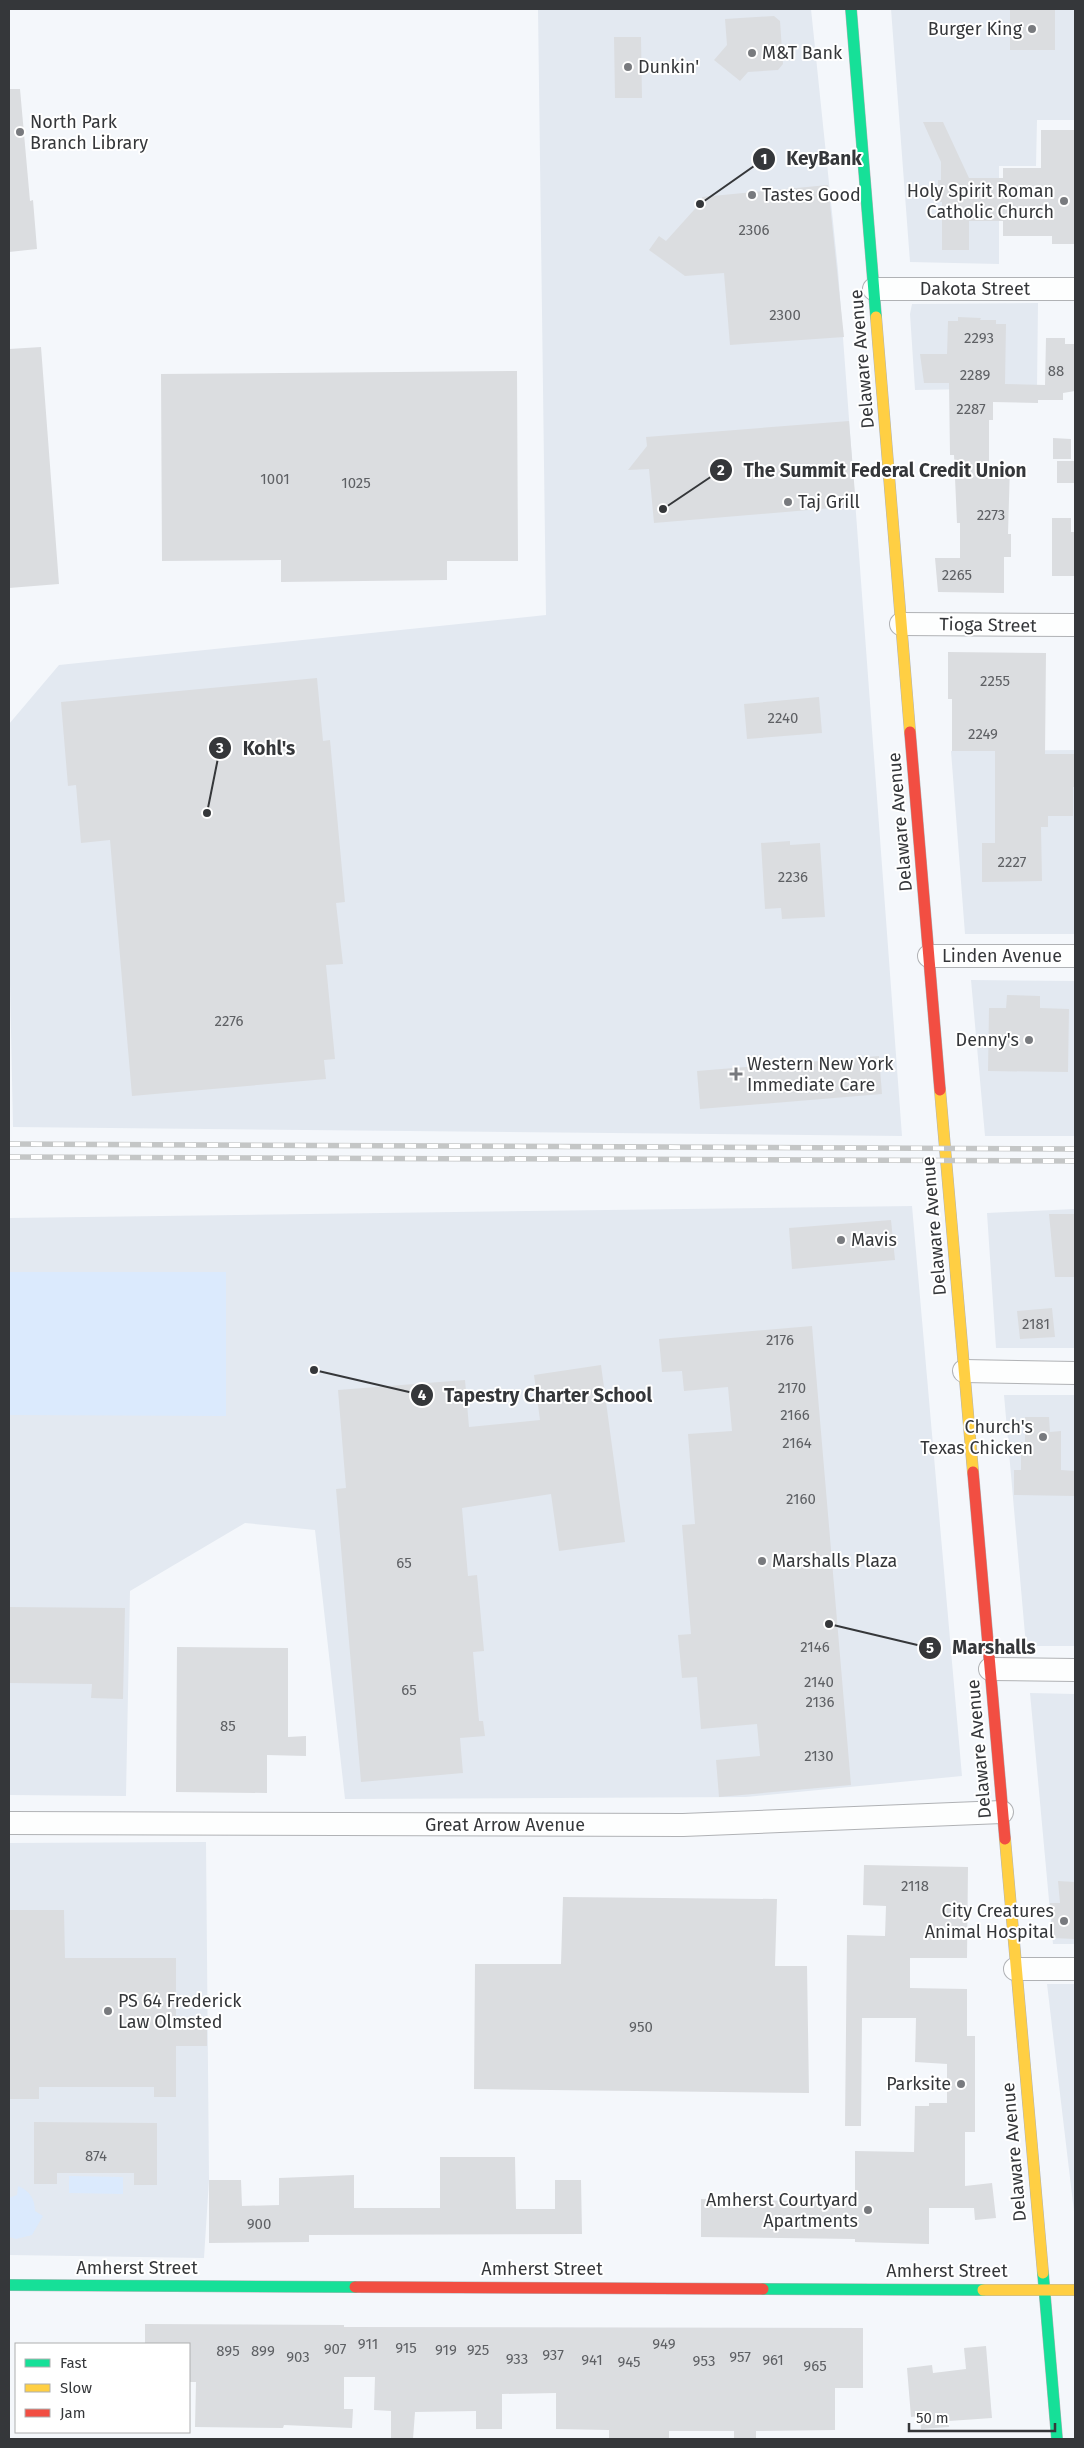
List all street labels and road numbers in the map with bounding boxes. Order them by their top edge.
street label: Dakota Street [920,278,1031,300]
street label: Delaware Avenue [845,289,879,429]
street label: Tioga Street [939,613,1037,637]
street label: Delaware Avenue [883,752,917,892]
street label: Linden Avenue [942,945,1062,967]
street label: Delaware Avenue [917,1156,951,1296]
street label: Delaware Avenue [962,1679,996,1819]
street label: Great Arrow Avenue [425,1814,585,1836]
street label: Delaware Avenue [997,2082,1031,2222]
street label: Amherst Street [76,2257,198,2279]
street label: Amherst Street [481,2258,603,2280]
street label: Amherst Street [886,2260,1008,2282]

